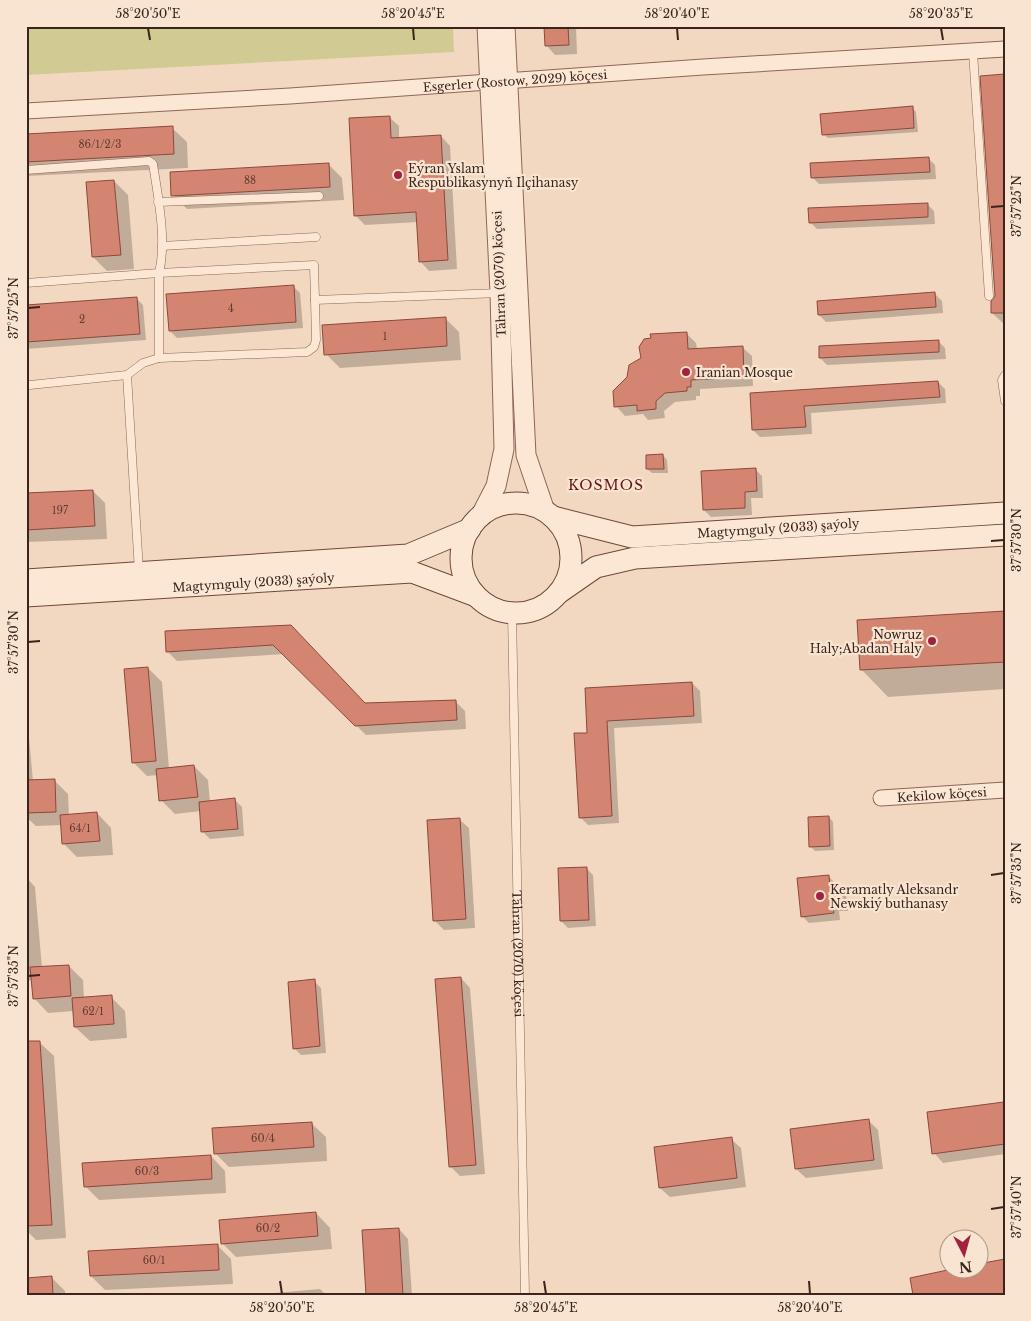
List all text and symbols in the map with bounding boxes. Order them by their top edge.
text: 58°20'50"E [115,6,181,21]
text: 58°20'45"E [381,6,445,21]
text: 58°20'40"E [644,6,710,21]
text: 58°20'35"E [909,6,973,21]
street label: Esgerler (Rostow, 2029) köçesi [422,66,608,94]
house number: 86/1/2/3 [78,138,122,151]
place label: Eýran Yslam Respublikasynyň Ilçihanasy [408,161,579,190]
marker: Eýran Yslam Respublikasynyň Ilçihanasy [392,169,404,181]
house number: 88 [244,174,256,187]
text: 37°57'25"N [1009,175,1024,237]
street label: Tähran (2070) köçesi [489,210,509,338]
text: 37°57'25"N [6,277,21,339]
house number: 4 [228,302,234,315]
house number: 2 [79,313,85,326]
house number: 1 [383,330,387,343]
place label: Iranian Mosque [696,365,793,380]
marker: Iranian Mosque [680,366,692,378]
district label: KOSMOS [568,476,644,494]
house number: 197 [52,504,69,517]
text: 37°57'30"N [1009,508,1024,572]
street label: Magtymguly (2033) şaýoly [697,515,860,540]
street label: Magtymguly (2033) şaýoly [172,569,336,594]
text: 37°57'30"N [6,610,21,674]
place label: Nowruz Haly;Abadan Haly [810,627,922,656]
marker: Nowruz Haly;Abadan Haly [926,635,938,647]
street label: Kekilow köçesi [896,784,987,804]
house number: 64/1 [69,822,91,835]
text: 37°57'35"N [1009,842,1024,904]
place label: Keramatly Aleksandr Newskiý buthanasy [830,882,958,911]
street label: Tähran (2070) köçesi [510,890,527,1018]
marker: Keramatly Aleksandr Newskiý buthanasy [814,890,826,902]
text: 37°57'35"N [6,945,21,1007]
house number: 62/1 [82,1005,104,1018]
house number: 60/4 [251,1132,275,1145]
house number: 60/3 [135,1165,159,1178]
text: 37°57'40"N [1009,1175,1024,1239]
house number: 60/2 [256,1222,280,1235]
north arrow [938,1228,988,1278]
house number: 60/1 [143,1254,165,1267]
text: N [958,1257,973,1277]
text: 58°20'50"E [249,1300,315,1315]
text: 58°20'45"E [514,1300,578,1315]
text: 58°20'40"E [777,1300,843,1315]

